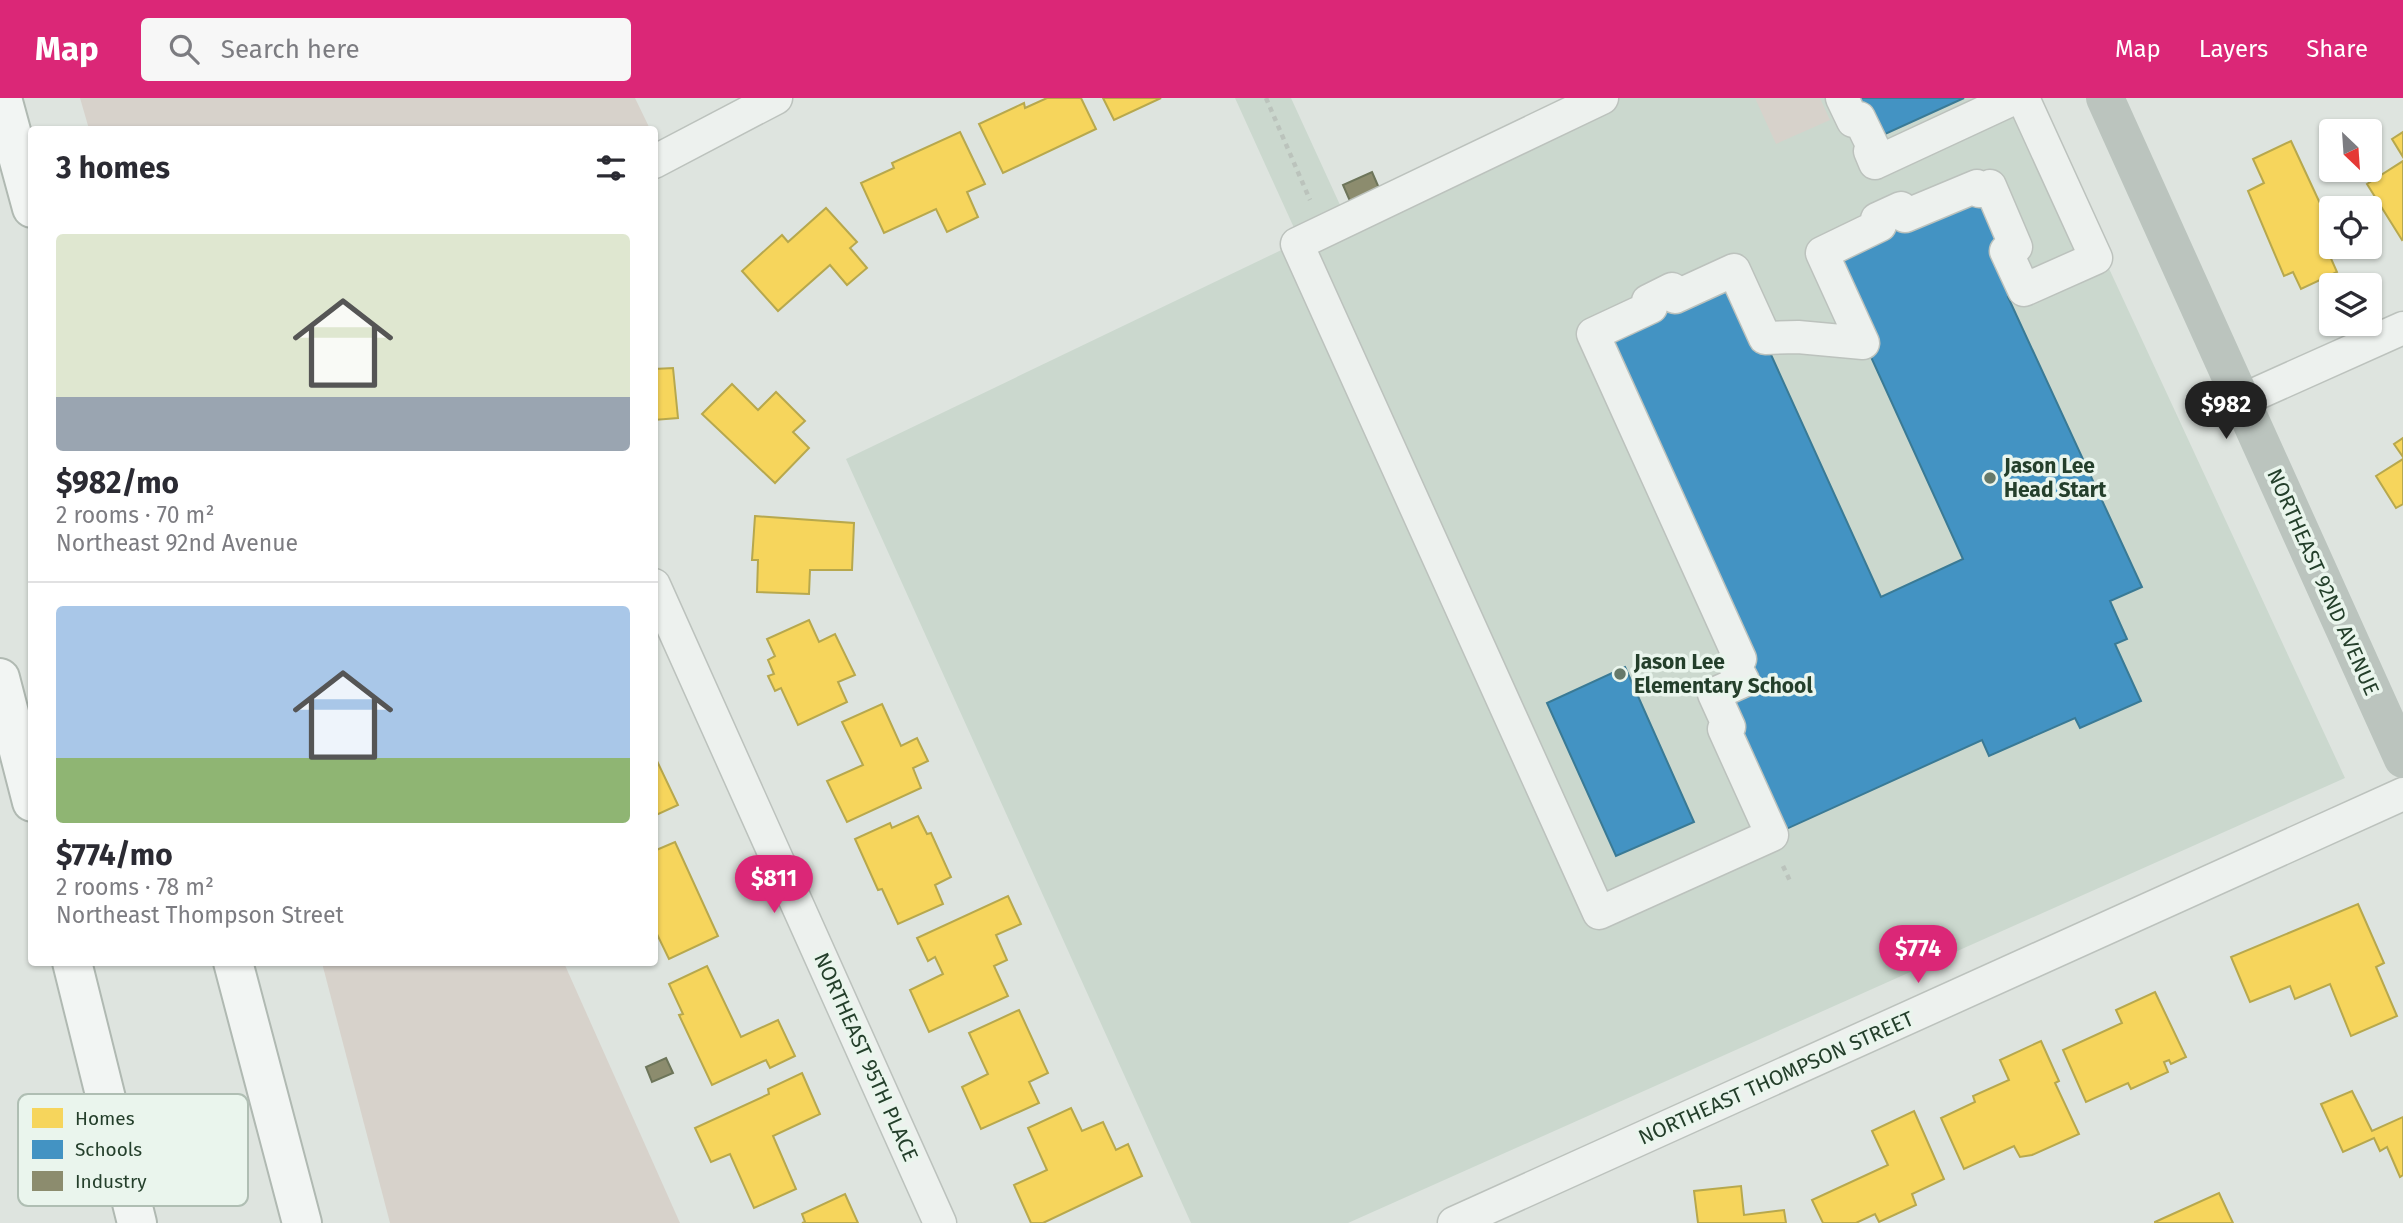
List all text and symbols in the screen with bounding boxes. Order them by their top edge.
search box [141,18,631,81]
text: Map [35,29,99,69]
icon: search [165,30,203,68]
text: Search here [221,34,360,65]
text: Map [2115,35,2161,63]
text: Layers [2199,35,2268,63]
text: Share [2306,35,2368,63]
north arrow [2319,119,2382,182]
map controls [2319,119,2382,336]
icon: filters [592,149,630,187]
text: 3 homes [56,150,170,186]
button: locate [2319,196,2382,259]
button: layers [2319,273,2382,336]
icon: home [280,280,406,406]
pin: $982 [2185,382,2267,441]
text: $982 [2201,390,2251,418]
place label: Jason Lee Head Start [2003,453,2107,503]
text: $982/mo [56,465,179,501]
street label: NORTHEAST 92ND AVENUE [2261,465,2385,699]
marker: Jason Lee Head Start [1982,470,1998,486]
text: 2 rooms · 70 m² [56,501,214,529]
text: Northeast 92nd Avenue [56,529,298,557]
place label: Jason Lee Elementary School [1633,649,1813,699]
icon: home [280,652,406,778]
marker: Jason Lee Elementary School [1612,666,1628,682]
text: $774/mo [56,837,173,873]
pin: $811 [733,856,815,915]
text: $811 [751,864,797,892]
text: 2 rooms · 78 m² [56,873,214,901]
text: Northeast Thompson Street [56,901,344,929]
pin: $774 [1877,926,1959,985]
text: $774 [1895,934,1941,962]
street label: NORTHEAST 95TH PLACE [808,949,924,1165]
street label: NORTHEAST THOMPSON STREET [1634,1005,1918,1151]
legend [18,1094,248,1206]
text: Homes [75,1107,135,1130]
text: Schools [75,1138,142,1161]
text: Industry [75,1170,147,1193]

